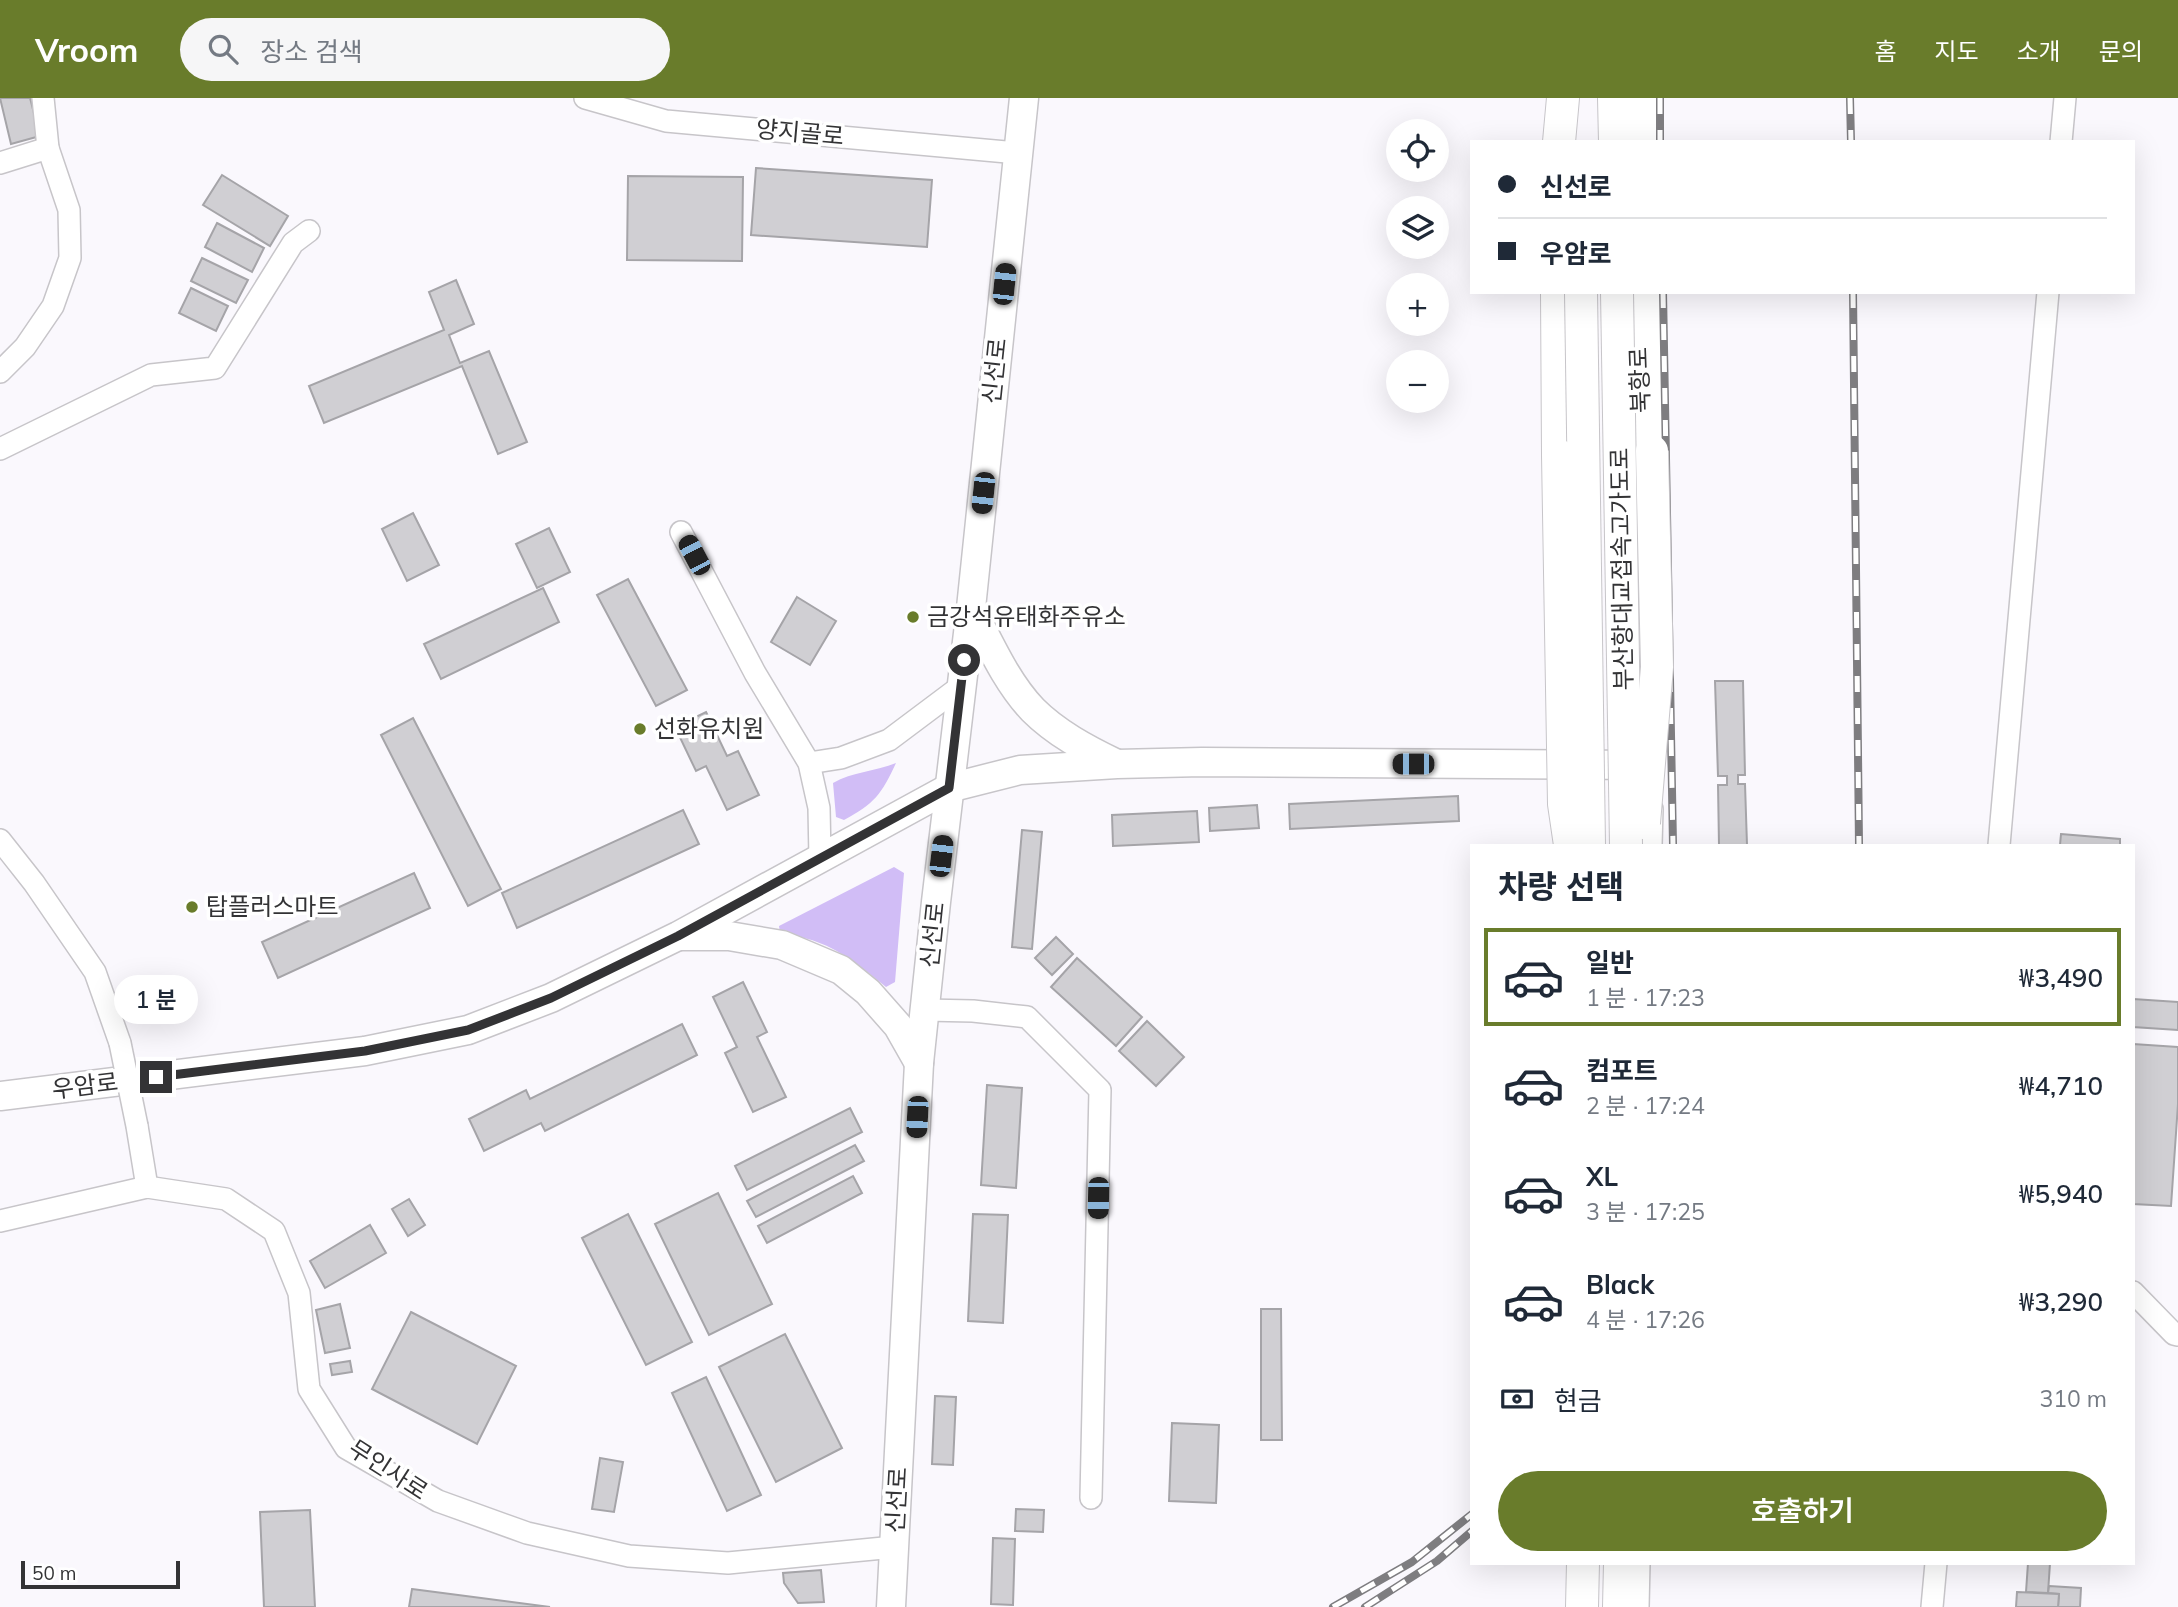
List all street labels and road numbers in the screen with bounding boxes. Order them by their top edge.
street label: 양지골로 [755,113,845,151]
street label: 신선로 [976,336,1012,405]
street label: 북항로 [1623,346,1655,414]
street label: 부산항대교접속고가도로 [1604,447,1638,691]
street label: 신선로 [914,900,950,969]
street label: 우암로 [50,1066,120,1104]
street label: 무인사로 [343,1433,434,1506]
street label: 신선로 [879,1466,913,1534]

